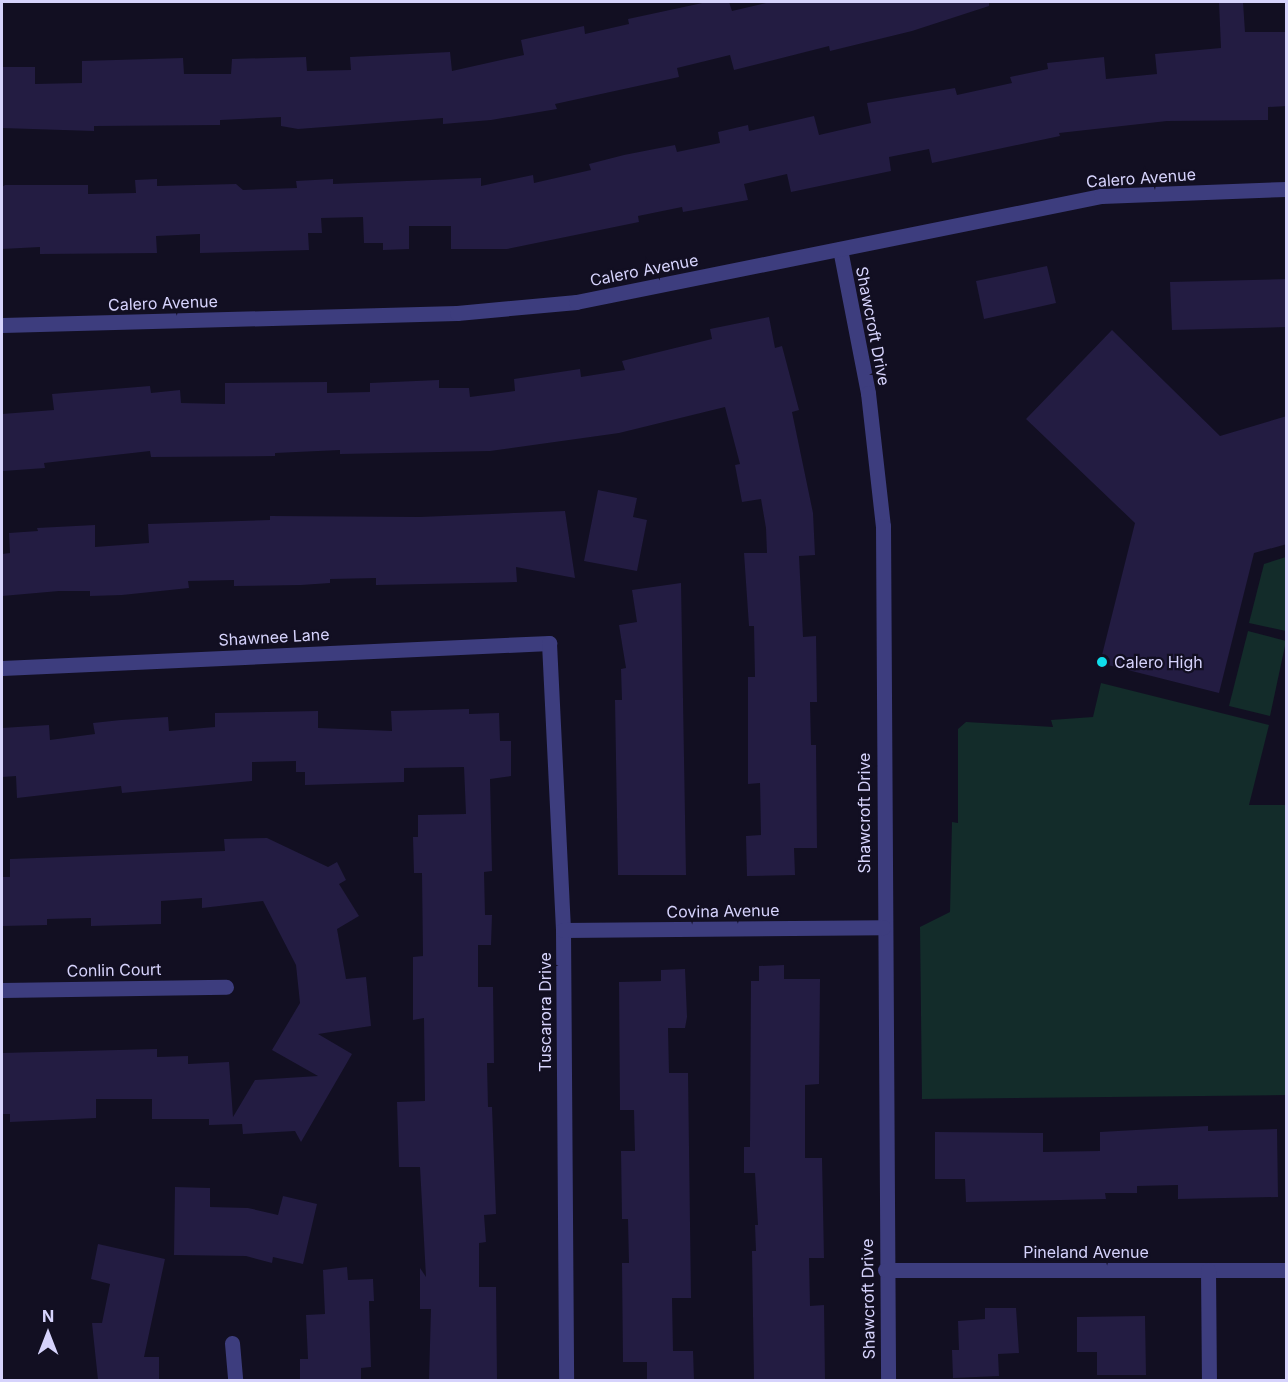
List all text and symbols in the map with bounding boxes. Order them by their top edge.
street label: Calero Avenue [1085,165,1197,191]
street label: Calero Avenue [588,250,700,290]
street label: Shawcroft Drive [852,265,894,387]
street label: Calero Avenue [108,291,218,315]
street label: Shawnee Lane [218,625,330,649]
place label: Calero High [1114,652,1203,672]
marker: Calero High [1095,655,1109,669]
street label: Shawcroft Drive [854,753,874,873]
street label: Covina Avenue [666,900,780,922]
street label: Tuscarora Drive [535,952,555,1072]
street label: Conlin Court [66,960,162,980]
street label: Shawcroft Drive [857,1238,879,1360]
street label: Pineland Avenue [1023,1242,1149,1262]
north arrow [18,1304,78,1364]
text: N [42,1306,54,1326]

